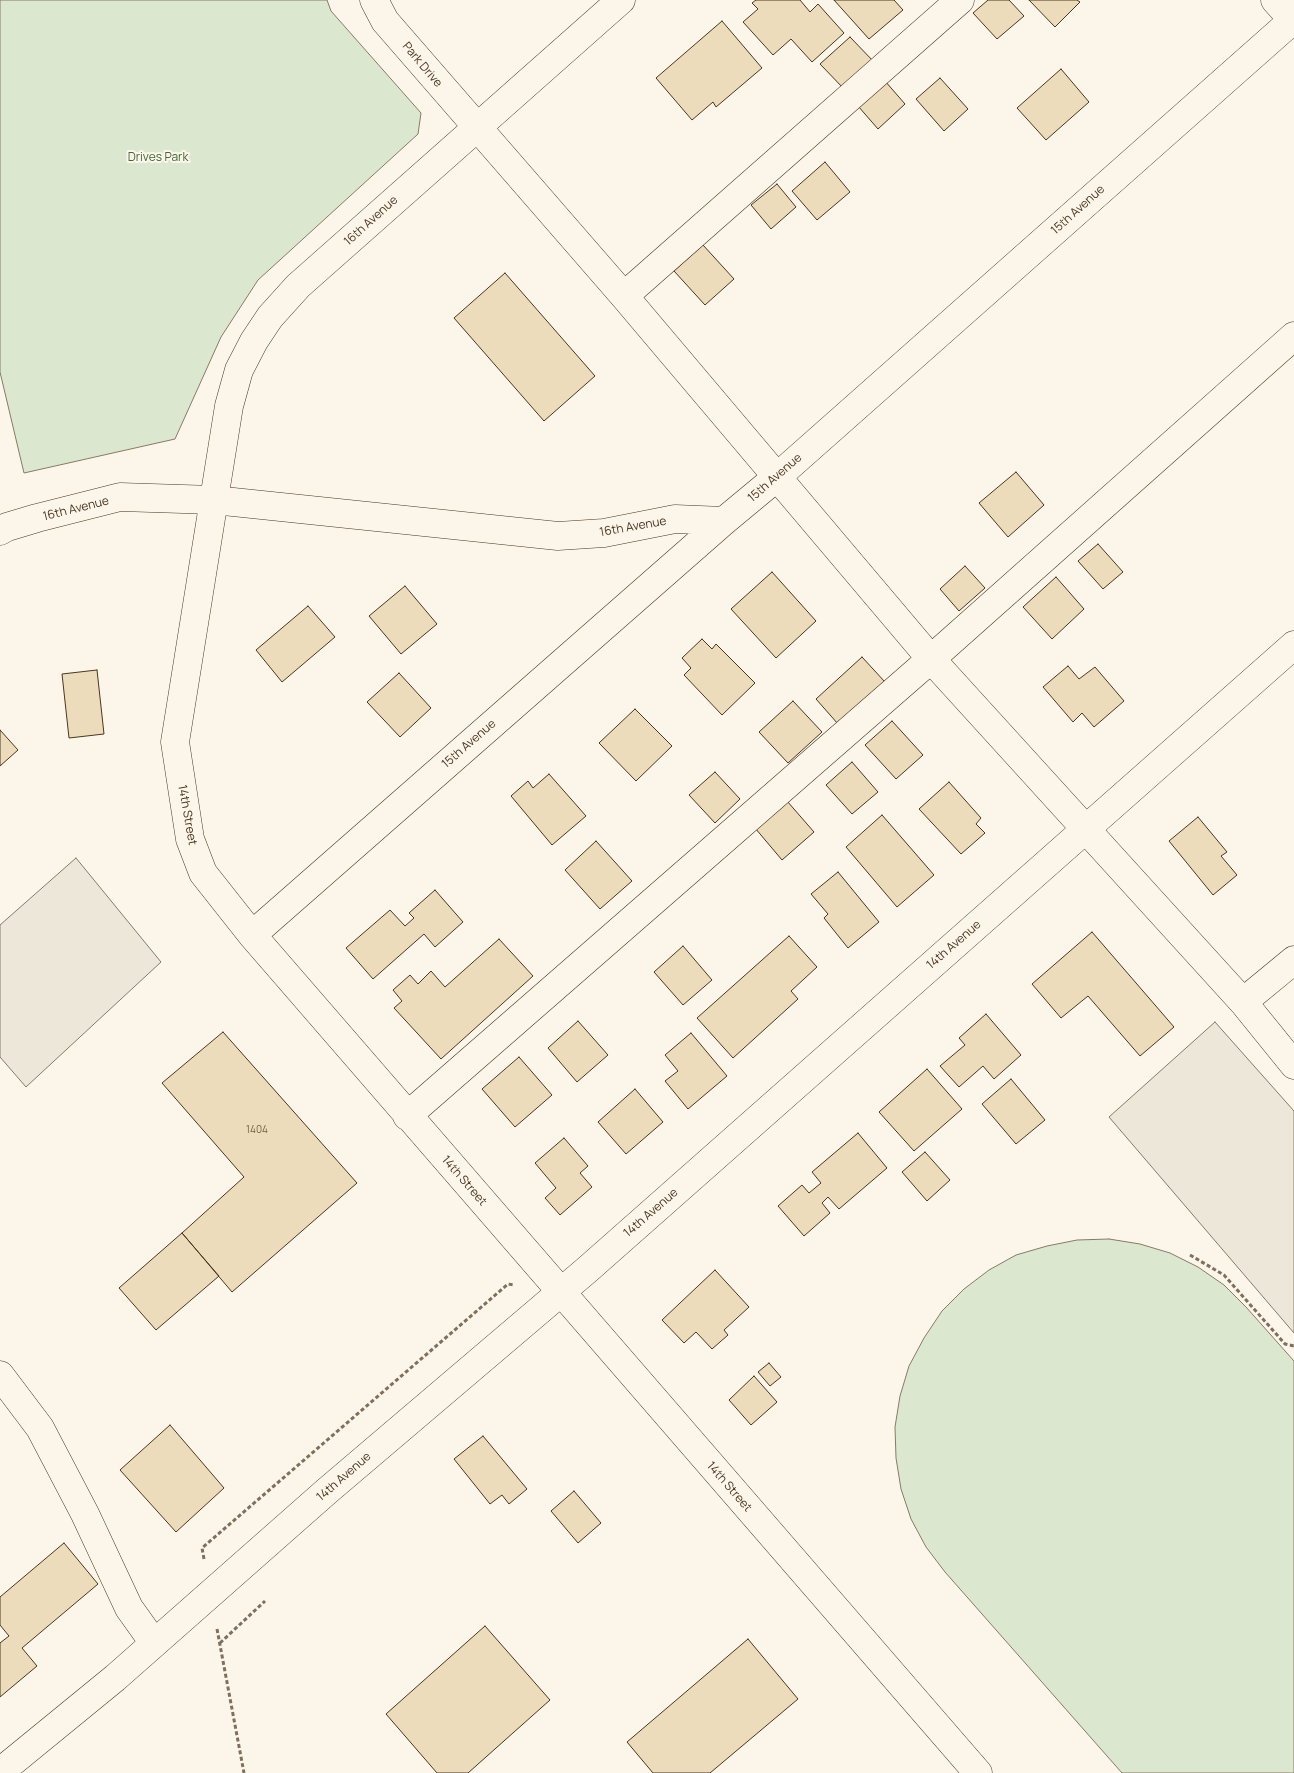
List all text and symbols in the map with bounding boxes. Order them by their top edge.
street label: Park Drive [399,40,445,90]
park label: Drives Park [128,151,188,165]
street label: 15th Avenue [1048,182,1108,238]
street label: 16th Avenue [341,193,401,249]
street label: 15th Avenue [745,451,805,505]
street label: 16th Avenue [41,494,111,524]
street label: 16th Avenue [598,514,668,540]
street label: 15th Avenue [439,717,499,771]
street label: 14th Street [175,784,199,846]
street label: 14th Avenue [924,918,984,972]
house number: 1404 [246,1124,268,1136]
street label: 14th Street [438,1153,490,1209]
street label: 14th Avenue [621,1186,681,1240]
street label: 14th Avenue [314,1450,374,1504]
street label: 14th Street [703,1459,755,1515]

